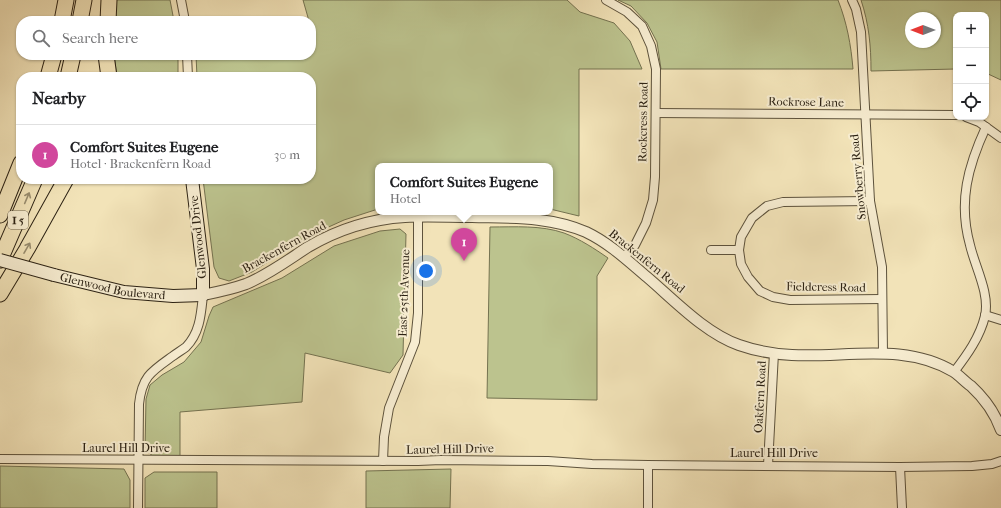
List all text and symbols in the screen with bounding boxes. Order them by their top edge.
north arrow [905,12,941,48]
map controls [953,12,989,120]
button: + [953,12,989,48]
search box [16,16,316,60]
icon: search [30,27,52,49]
text: Search here [62,29,138,47]
button: − [953,48,989,84]
street label: Rockcress Road [635,81,651,162]
button: locate [953,84,989,120]
text: Nearby [32,88,86,108]
street label: Rockrose Lane [768,94,844,110]
street label: Snowberry Road [847,133,869,220]
text: Comfort Suites Eugene [70,138,219,156]
text: 1 [43,147,47,162]
text: 30 m [274,147,300,162]
text: Hotel · Brackenfern Road [70,156,211,171]
popup [375,163,553,215]
text: Comfort Suites Eugene [390,173,538,191]
text: Hotel [390,191,421,206]
one-way arrow [23,193,31,205]
street label: Glenwood Drive [187,195,209,279]
road number: I 5 [8,211,28,229]
street label: Brackenfern Road [240,218,329,276]
street label: Brackenfern Road [606,226,688,296]
pin: 1 [451,228,477,261]
one-way arrow [24,242,32,254]
street label: East 25th Avenue [395,249,413,337]
your location [416,261,436,281]
street label: Glenwood Boulevard [59,270,166,302]
street label: Fieldcress Road [786,279,867,295]
street label: Oakfern Road [751,360,769,434]
street label: Laurel Hill Drive [82,441,170,455]
street label: Laurel Hill Drive [406,441,494,457]
street label: Laurel Hill Drive [730,446,818,460]

